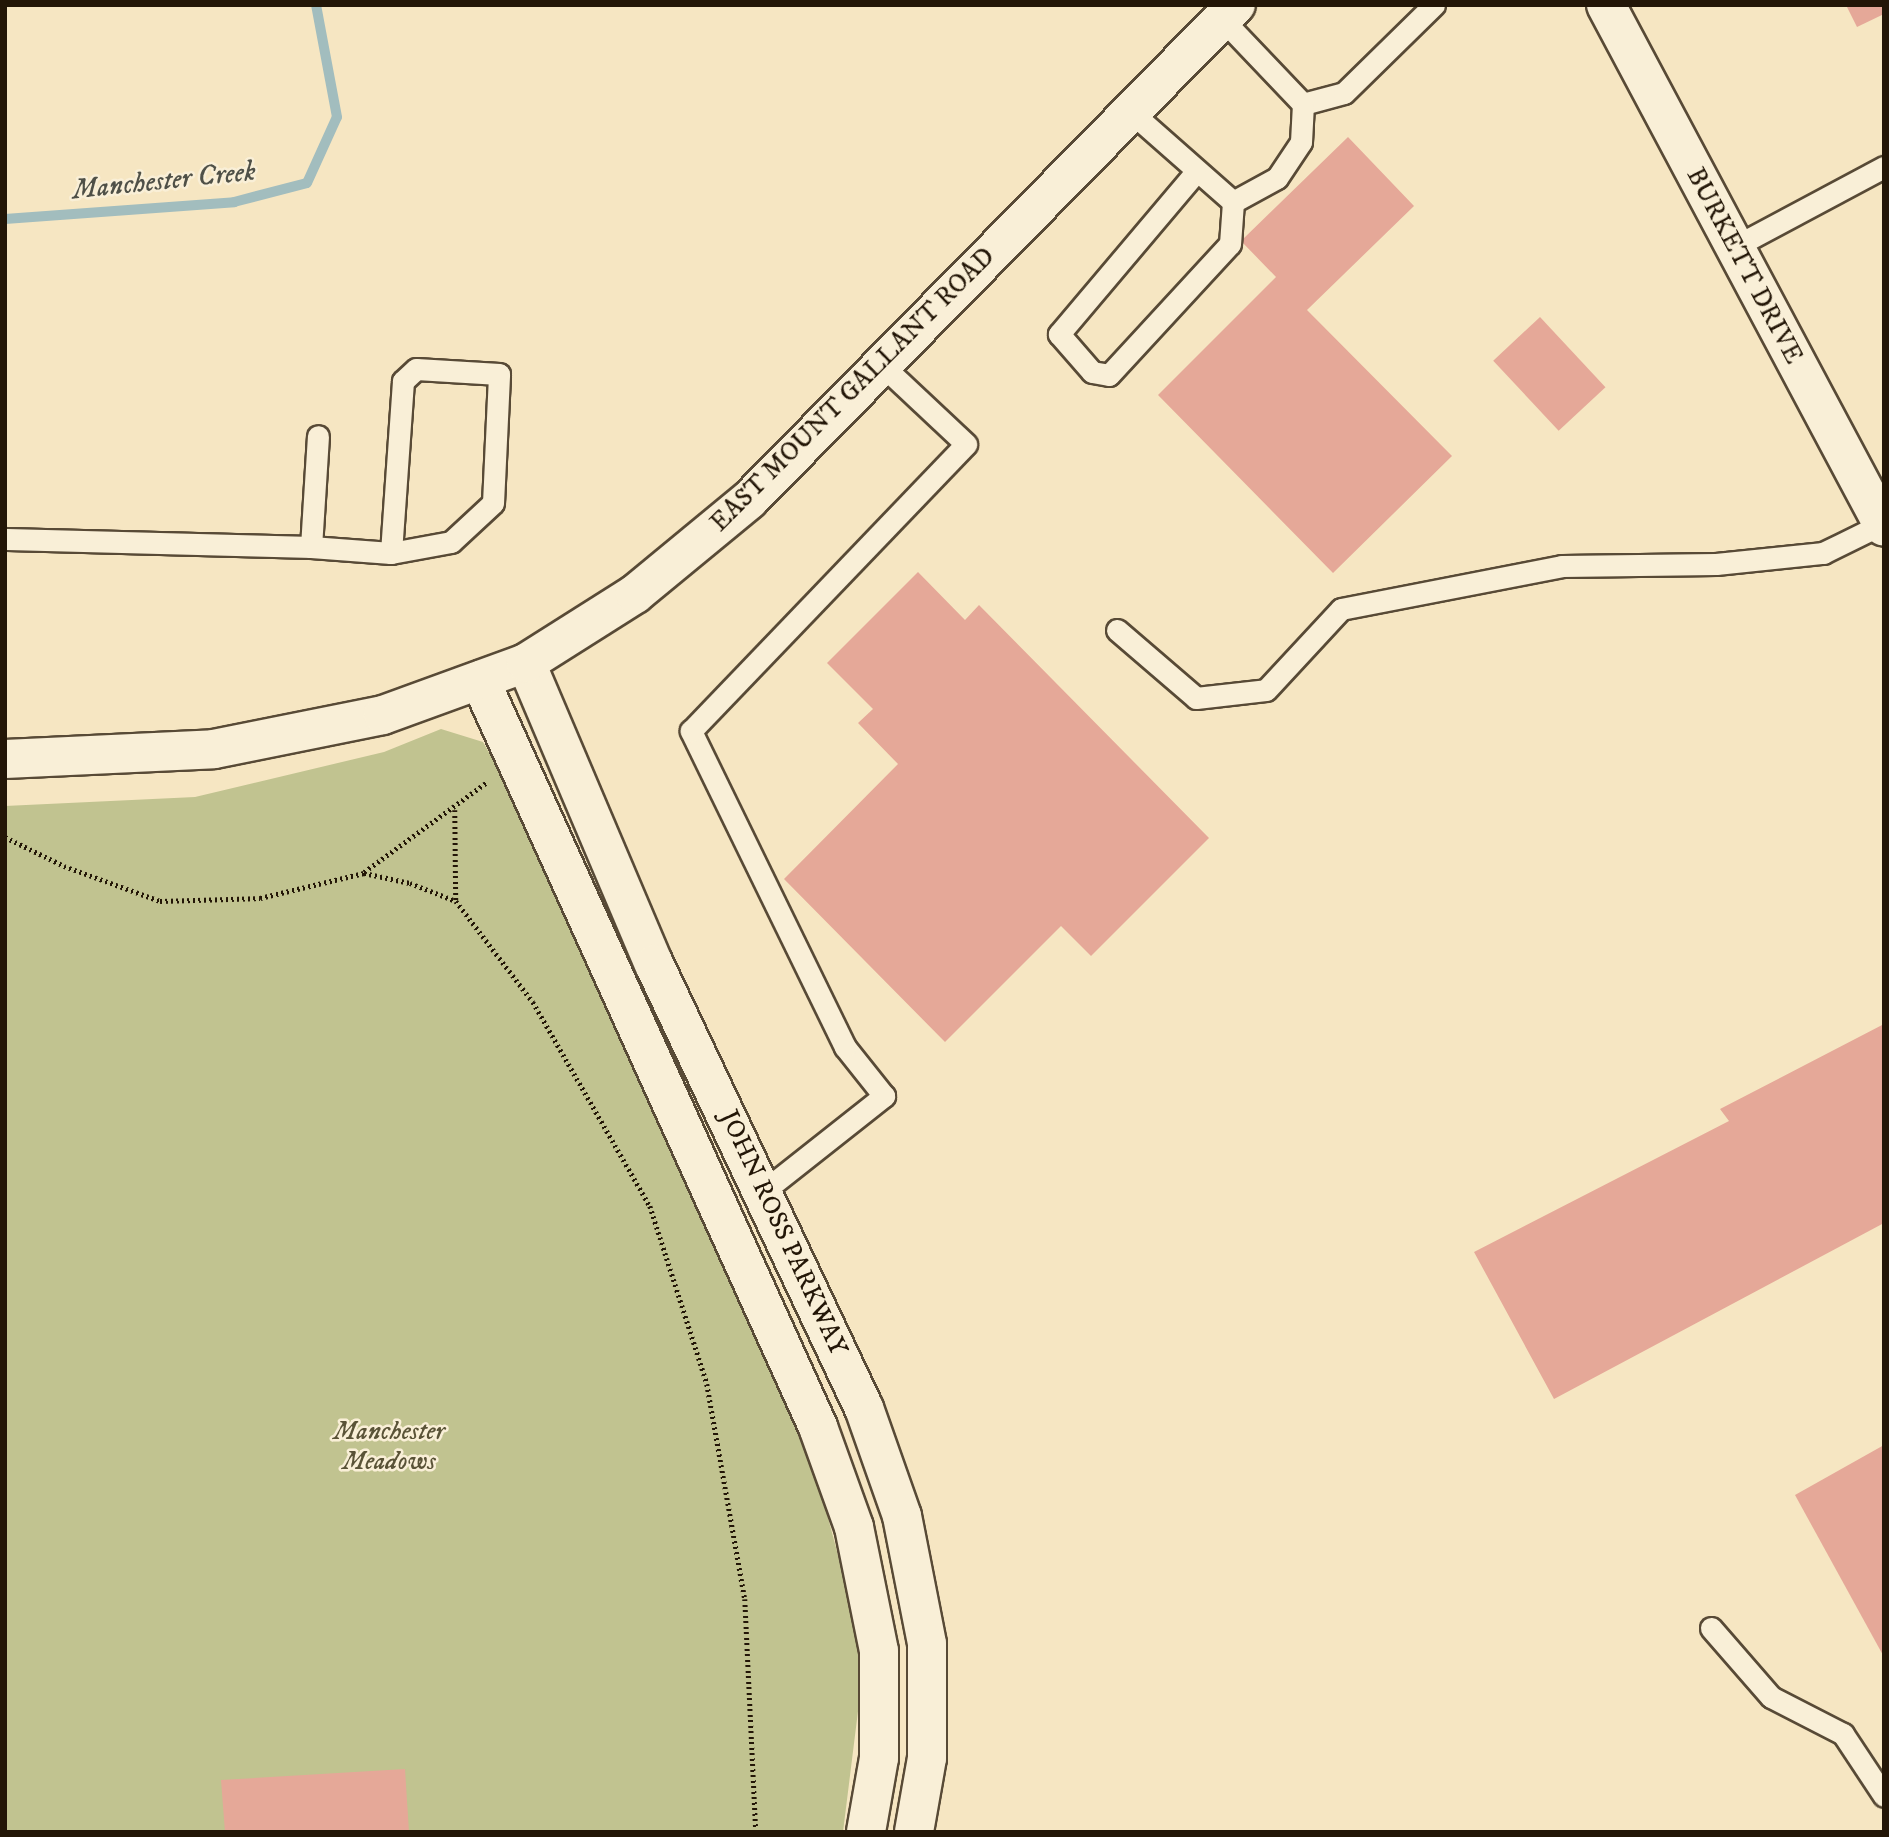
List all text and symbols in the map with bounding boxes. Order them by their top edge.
water label: Manchester Creek [71,155,257,207]
street label: BURKETT DRIVE [1679,163,1809,369]
street label: EAST MOUNT GALLANT ROAD [704,241,1002,539]
street label: JOHN ROSS PARKWAY [712,1105,854,1361]
park label: Manchester Meadows [334,1416,444,1478]

